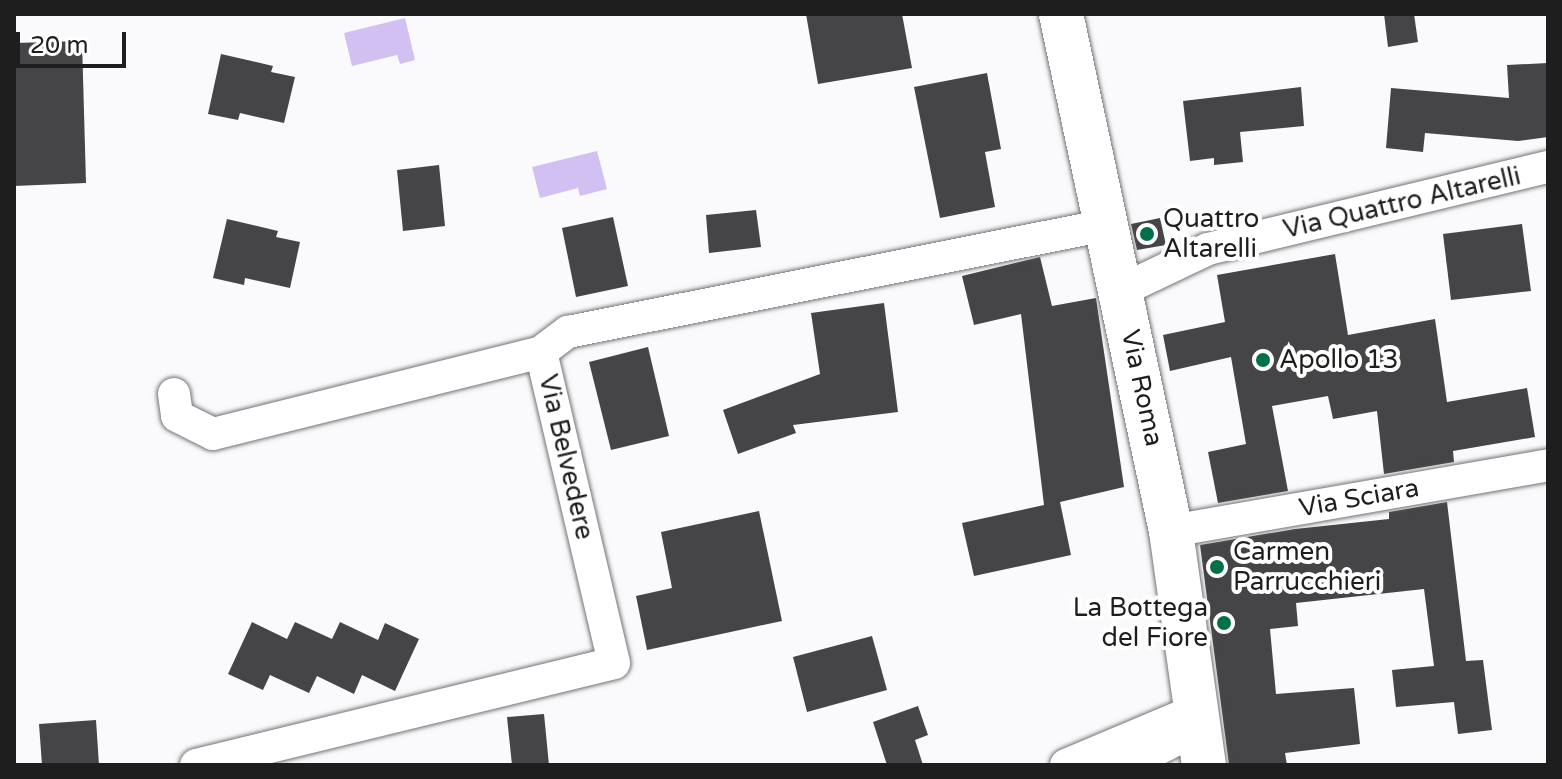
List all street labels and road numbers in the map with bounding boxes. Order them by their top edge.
street label: Via Quattro Altarelli [1280,161,1524,245]
street label: Via Roma [1114,327,1170,449]
street label: Via Belvedere [532,371,600,543]
street label: Via Sciara [1297,472,1421,524]

